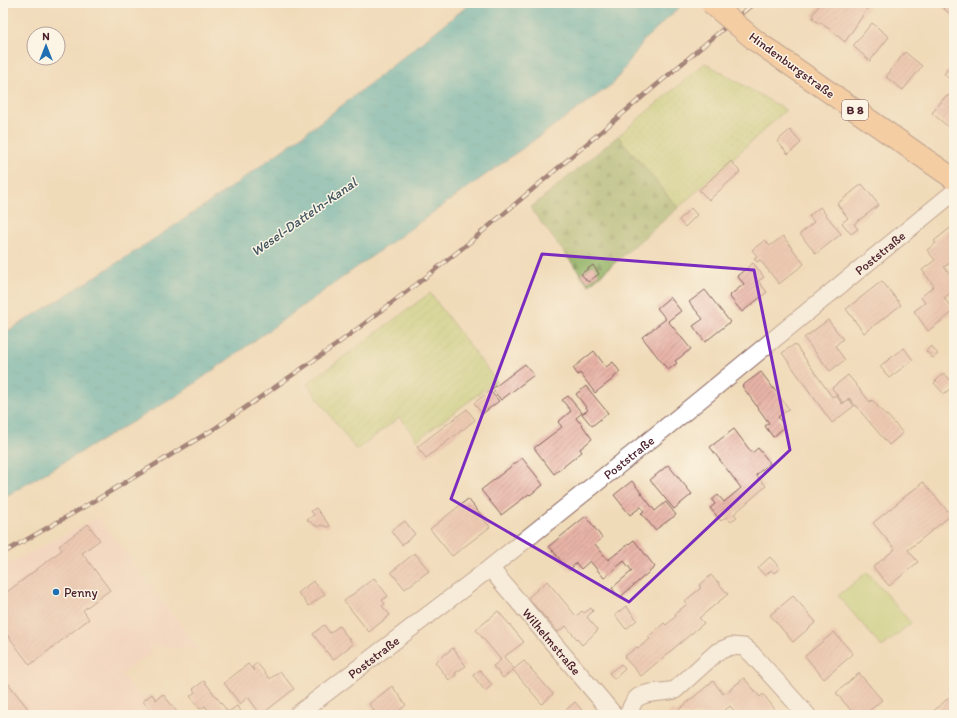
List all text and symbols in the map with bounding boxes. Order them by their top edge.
north arrow [26,26,66,66]
street label: Hindenburgstraße [746,29,838,101]
text: N [42,30,50,43]
road number: B 8 [842,100,868,120]
water label: Wesel-Datteln-Kanal [248,173,361,260]
street label: Poststraße [852,228,908,278]
street label: Poststraße [600,432,657,482]
place label: Penny [64,585,98,600]
marker: Penny [51,587,61,597]
street label: Wilhelmstraße [520,605,584,678]
street label: Poststraße [345,632,402,681]

